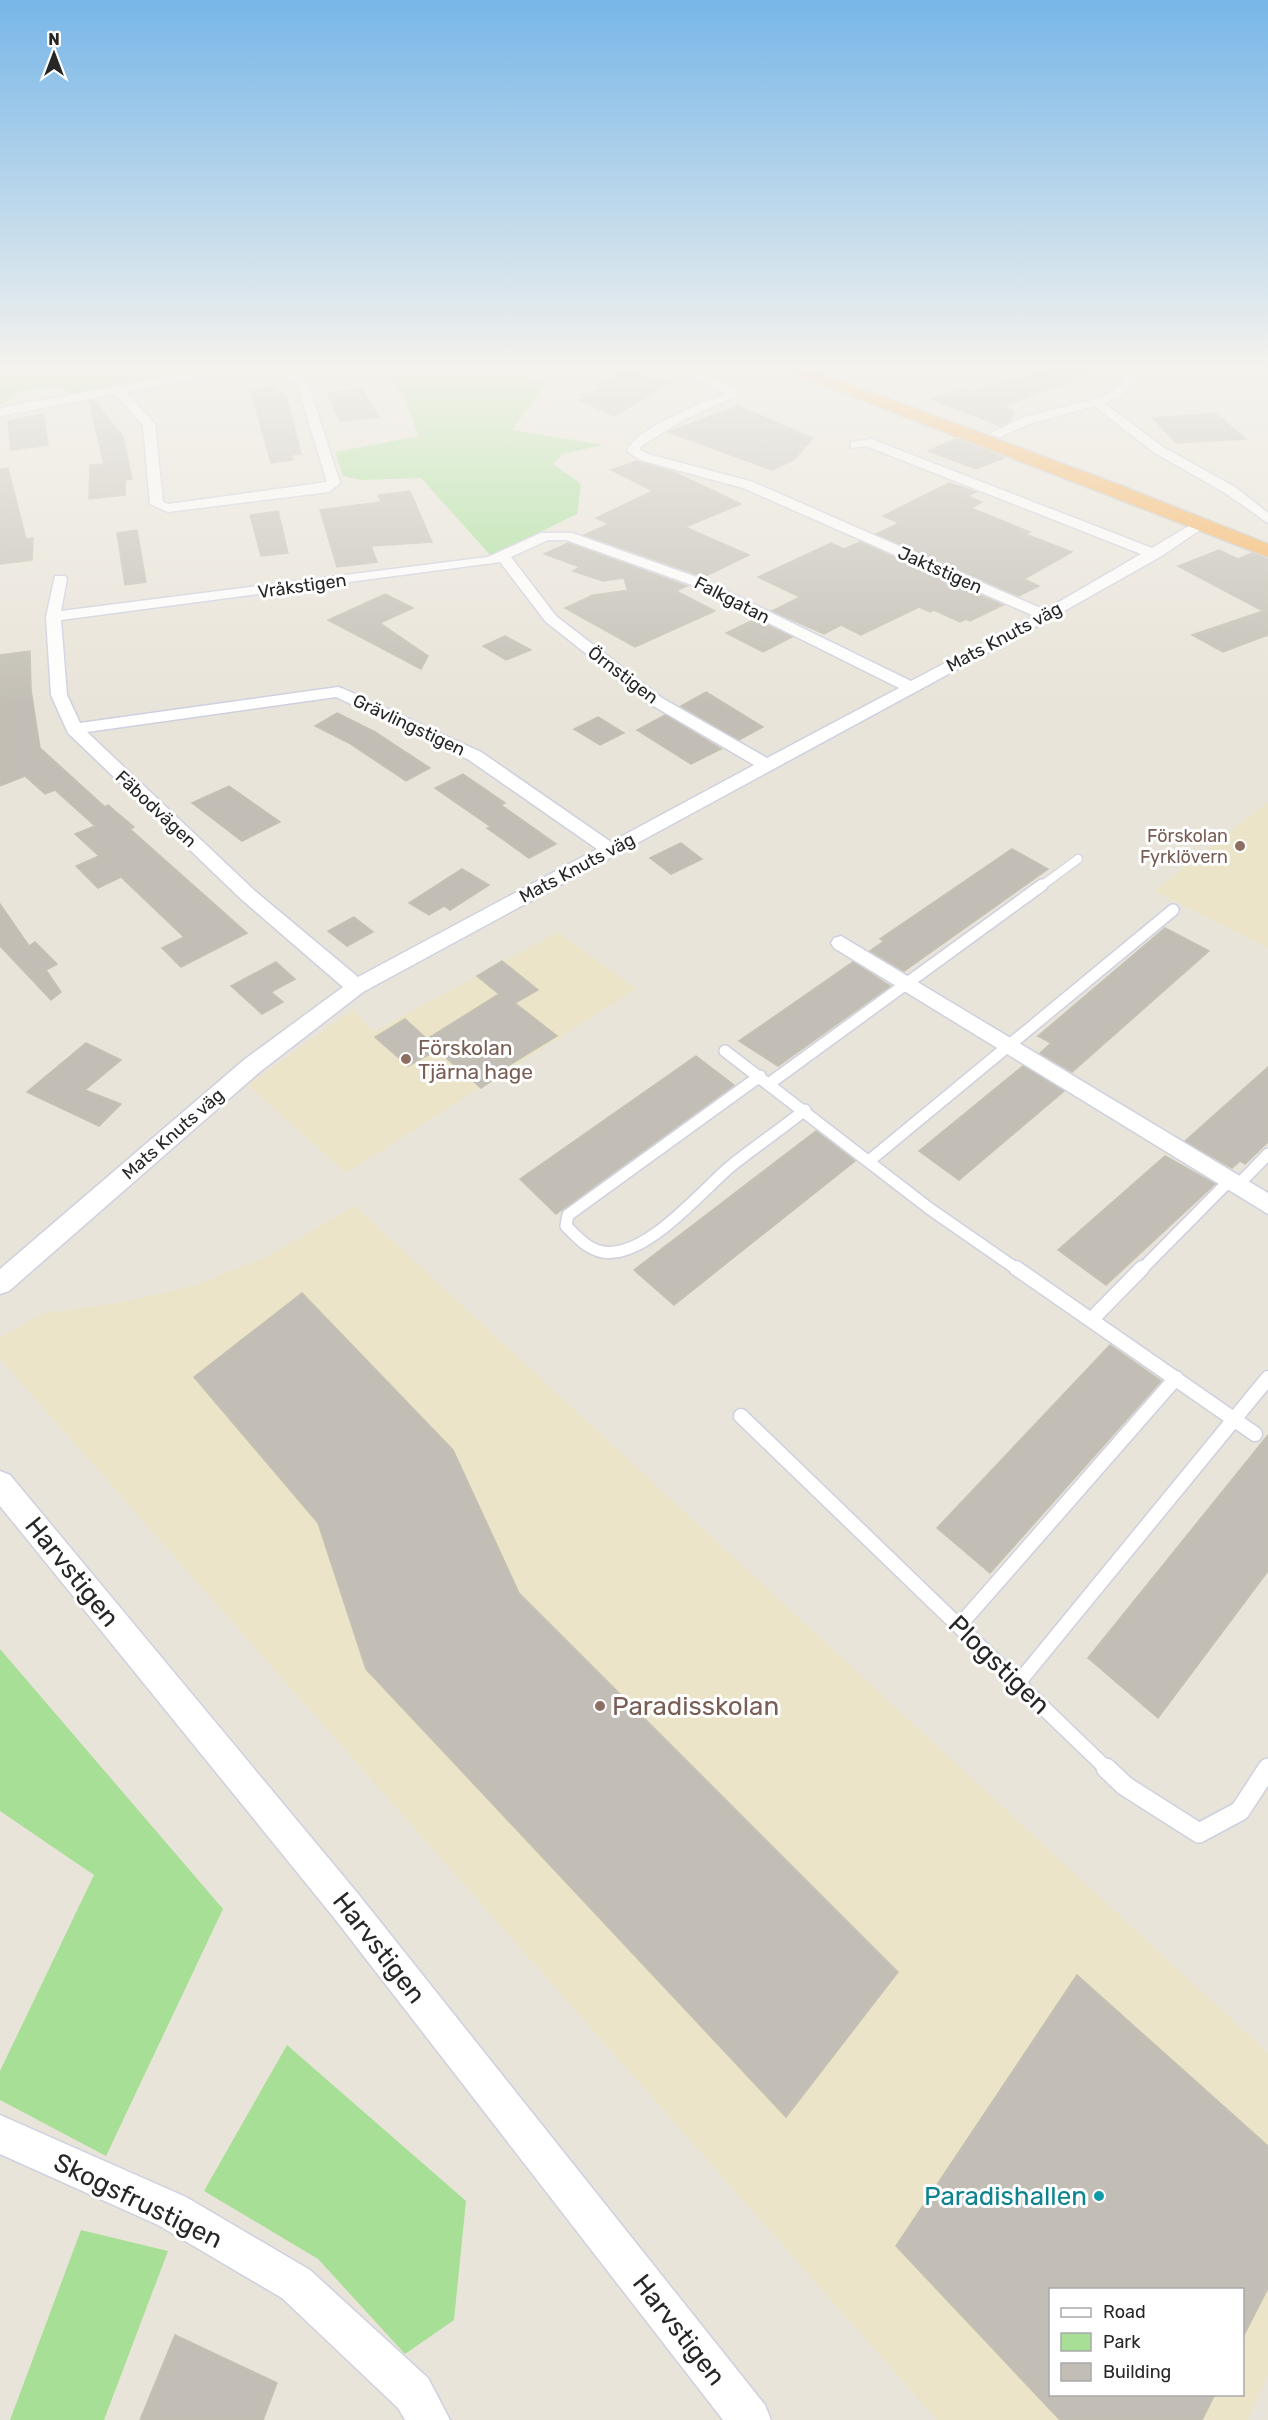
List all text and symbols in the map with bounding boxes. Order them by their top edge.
north arrow [24,24,84,84]
text: N [48,30,60,49]
street label: Jaktstigen [894,542,986,598]
street label: Vråkstigen [256,569,348,603]
street label: Falkgatan [691,572,773,628]
street label: Mats Knuts väg [942,597,1066,677]
street label: Örnstigen [584,641,662,709]
street label: Grävlingstigen [349,689,469,761]
street label: Fäbodvägen [111,766,201,852]
place label: Förskolan Fyrklövern [1140,825,1228,868]
street label: Mats Knuts väg [515,828,639,908]
marker: Förskolan Fyrklövern [1233,839,1247,853]
place label: Förskolan Tjärna hage [418,1035,533,1084]
marker: Förskolan Tjärna hage [399,1052,413,1066]
street label: Mats Knuts väg [118,1084,228,1184]
street label: Harvstigen [18,1511,126,1633]
street label: Plogstigen [942,1609,1056,1721]
place label: Paradisskolan [612,1691,779,1722]
marker: Paradisskolan [593,1699,607,1713]
street label: Harvstigen [326,1886,432,2010]
street label: Skogsfrustigen [49,2147,227,2255]
place label: Paradishallen [924,2181,1087,2212]
marker: Paradishallen [1092,2189,1106,2203]
street label: Harvstigen [626,2268,732,2392]
legend [1049,2288,1244,2396]
text: Road [1103,2301,1146,2323]
text: Park [1103,2331,1141,2353]
text: Building [1103,2361,1171,2383]

